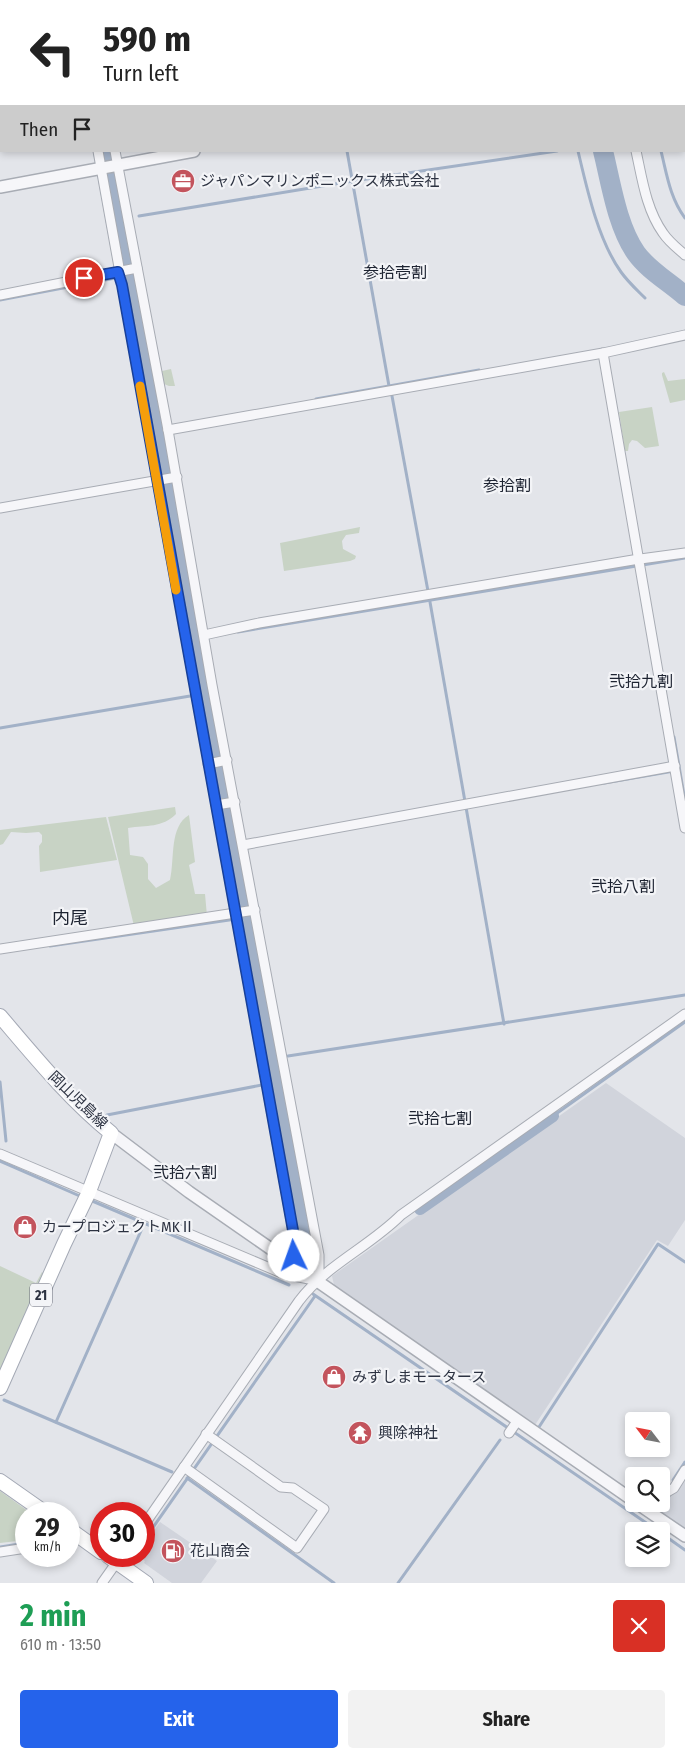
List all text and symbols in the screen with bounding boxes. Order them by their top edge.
text: 590 m [103,18,191,60]
icon: left [20,20,85,85]
text: Turn left [103,60,179,87]
icon: arrive [68,115,96,143]
text: Then [20,118,58,141]
office icon: ジャパンマリンポニックス株式会社 [170,168,196,194]
place label: ジャパンマリンポニックス株式会社 [200,172,440,190]
pin [63,257,105,299]
district label: 参拾壱割 [363,263,427,282]
icon: arrive [70,264,98,292]
district label: 参拾割 [483,476,531,495]
district label: 弐拾九割 [609,672,673,691]
district label: 弐拾八割 [591,877,655,896]
district label: 内尾 [52,907,88,929]
street label: 岡山児島線 [45,1067,111,1133]
district label: 弐拾七割 [408,1109,472,1128]
district label: 弐拾六割 [153,1163,217,1182]
shop icon: カープロジェクトMKⅡ [12,1214,38,1240]
place label: カープロジェクトMKⅡ [42,1218,195,1236]
position arrow [267,1229,319,1281]
road number: 21 [30,1284,52,1306]
shop icon: みずしまモータース [321,1364,347,1390]
place label: みずしまモータース [352,1368,486,1386]
north arrow [625,1412,670,1458]
map controls [625,1412,670,1567]
temple icon: 興除神社 [347,1420,373,1446]
place label: 興除神社 [378,1424,438,1442]
button: search [625,1467,670,1512]
speed limit sign: 30 [90,1502,155,1567]
text: 29 [35,1513,60,1543]
button: layers [625,1522,670,1567]
fuel station icon: 花山商会 [160,1538,186,1564]
text: km/h [34,1540,61,1554]
place label: 花山商会 [190,1542,250,1560]
text: 2 min [20,1598,87,1634]
button: close [613,1600,665,1652]
text: 610 m · 13:50 [20,1635,101,1654]
button: Exit [20,1690,338,1748]
button: Share [348,1690,665,1748]

